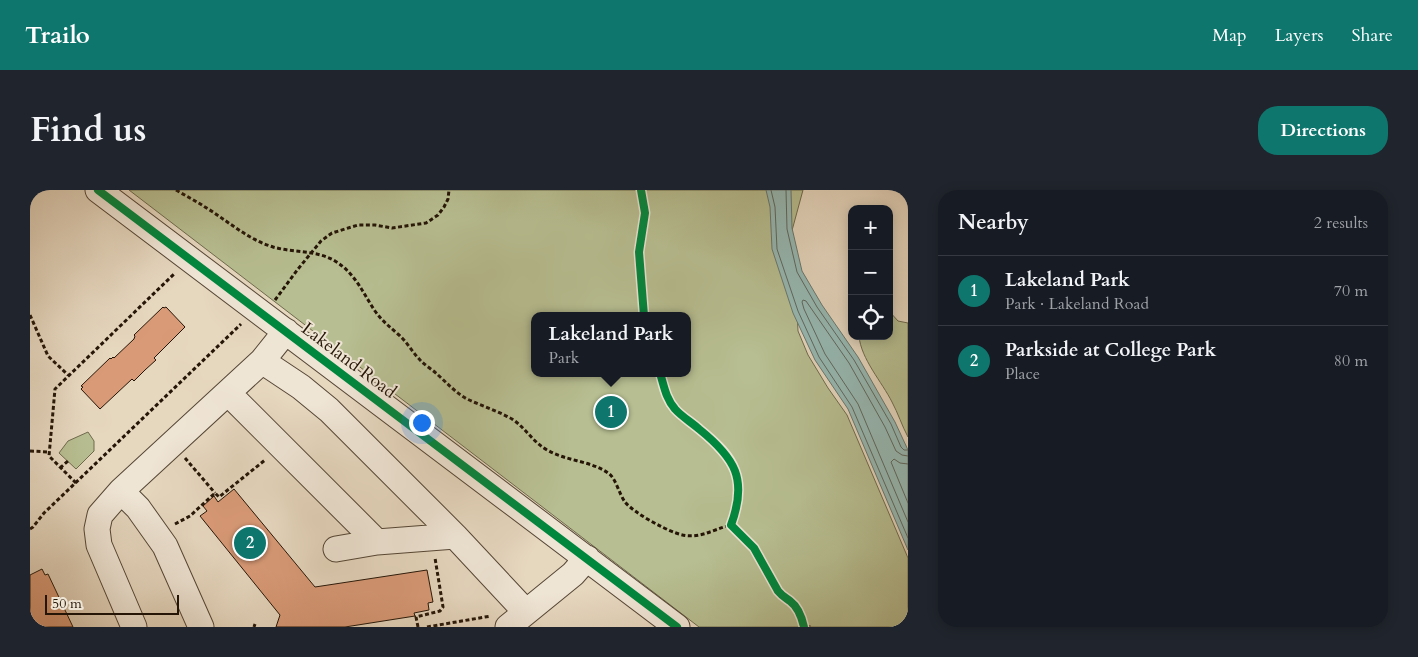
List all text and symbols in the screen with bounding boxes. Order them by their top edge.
text: Trailo [25,19,90,52]
text: Map [1212,23,1247,48]
text: Layers [1275,23,1324,48]
text: Share [1352,23,1393,48]
text: Find us [30,106,146,154]
button: Directions [1258,106,1388,155]
map controls [848,205,893,340]
button: + [848,205,893,250]
text: Nearby [958,208,1029,237]
text: 2 results [1314,212,1368,234]
button: − [848,250,893,295]
text: Lakeland Park [1005,267,1130,293]
text: 1 [970,280,978,302]
text: 70 m [1334,280,1368,302]
text: Park · Lakeland Road [1005,293,1149,315]
button: locate [848,295,893,340]
popup [531,312,691,377]
street label: Lakeland Road [296,316,402,405]
text: Lakeland Park [549,321,673,347]
text: Parkside at College Park [1005,337,1216,363]
text: Park [549,347,579,369]
text: 2 [970,350,978,372]
text: 80 m [1334,350,1368,372]
text: Place [1005,363,1040,385]
pin: 1 [595,393,627,431]
your location [409,410,435,436]
pin: 2 [234,524,266,562]
scale bar [45,592,179,615]
text: 50 m [52,594,82,613]

